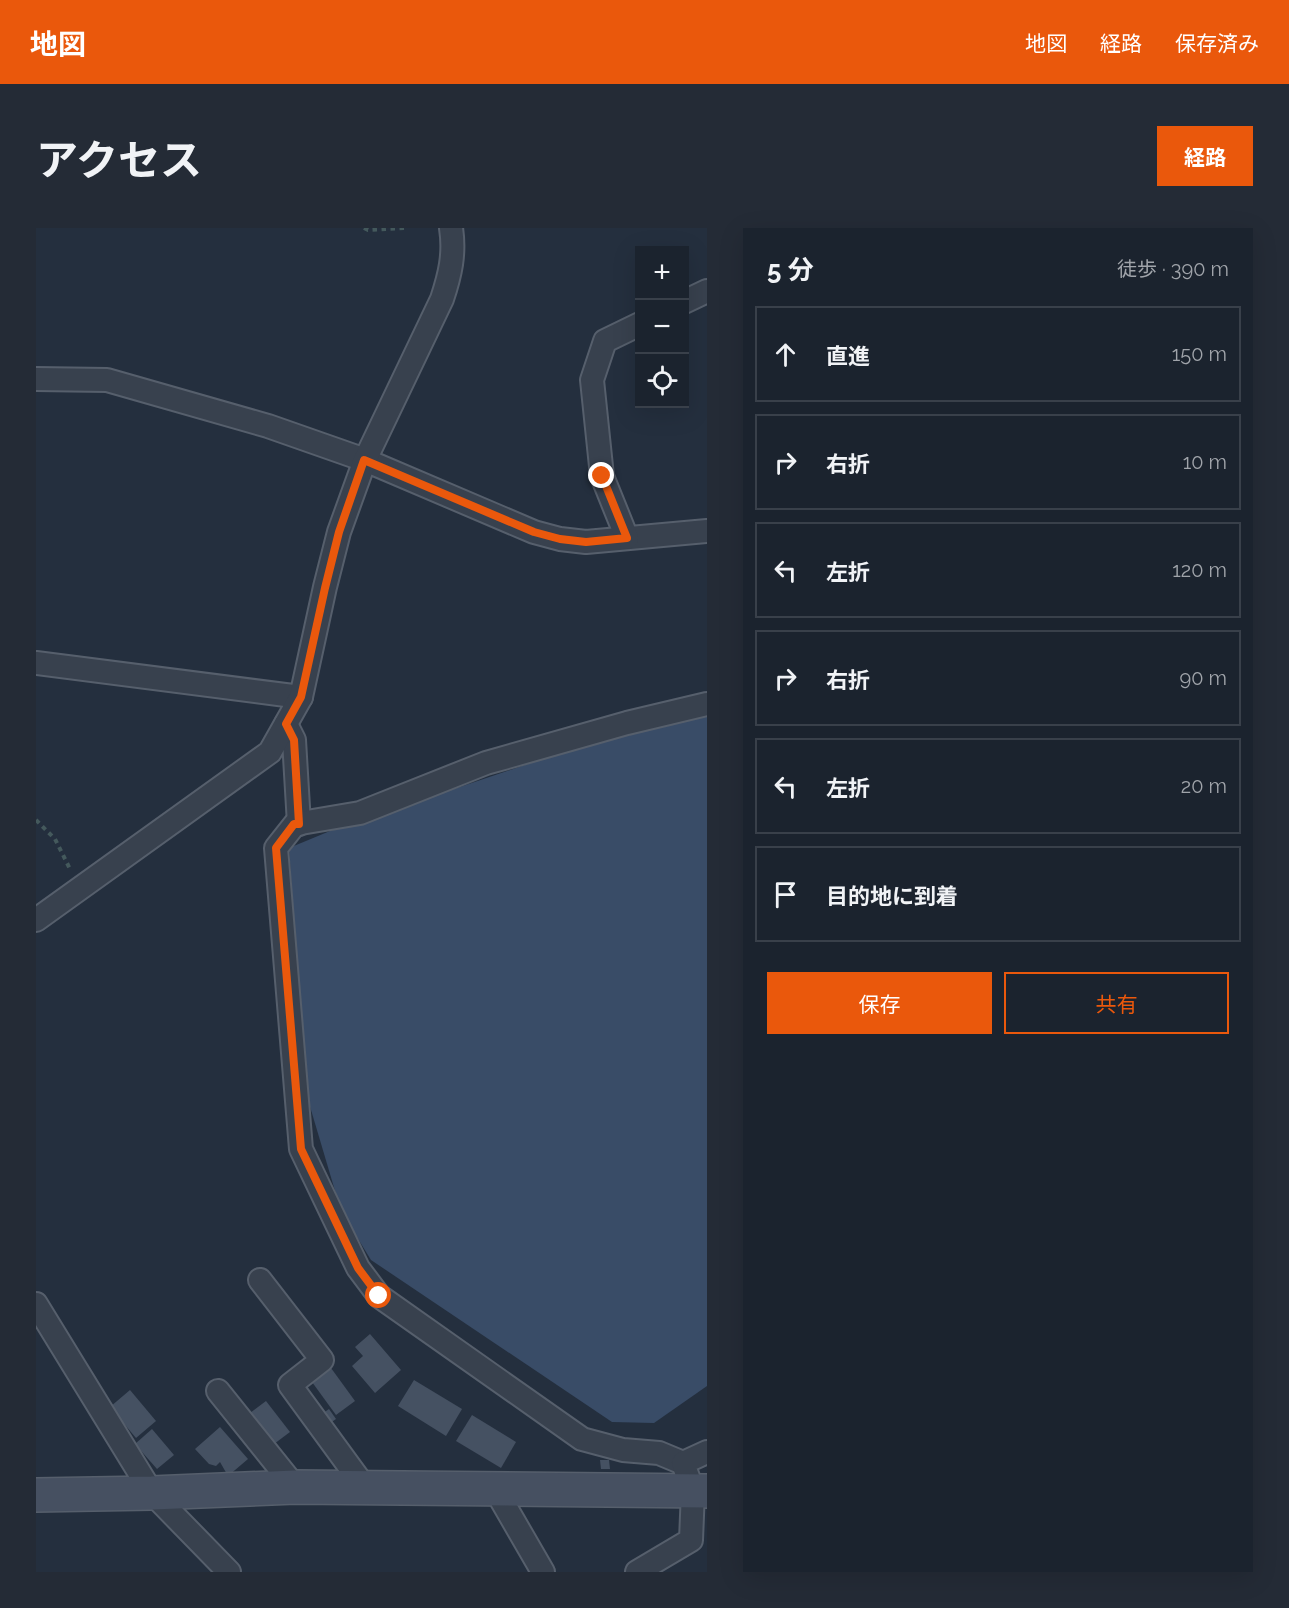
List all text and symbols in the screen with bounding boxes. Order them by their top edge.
text: 地図 [30,28,86,61]
text: 地図 [1025,31,1067,56]
text: 経路 [1100,31,1142,56]
text: 保存済み [1175,31,1259,56]
button: 経路 [1157,126,1253,186]
text: アクセス [36,136,202,185]
map controls [635,246,689,408]
button: + [635,246,689,300]
text: 5 分 [767,255,814,285]
text: 徒歩 · 390 m [1117,257,1229,281]
button: − [635,300,689,354]
icon: ahead [769,338,802,371]
text: 150 m [1172,342,1227,366]
text: 直進 [826,343,870,369]
button: locate [635,354,689,408]
icon: right [769,446,802,479]
text: 10 m [1183,450,1227,474]
text: 右折 [826,451,870,477]
route end [588,462,614,488]
icon: left [769,554,802,587]
text: 120 m [1172,558,1227,582]
text: 左折 [826,559,870,585]
icon: right [769,662,802,695]
text: 90 m [1180,666,1227,690]
text: 右折 [826,667,870,693]
icon: left [769,770,802,803]
text: 20 m [1181,774,1227,798]
text: 左折 [826,775,870,801]
icon: arrive [769,878,802,911]
text: 目的地に到着 [826,883,958,909]
button: 保存 [767,972,992,1034]
button: 共有 [1004,972,1229,1034]
route start [365,1282,391,1308]

